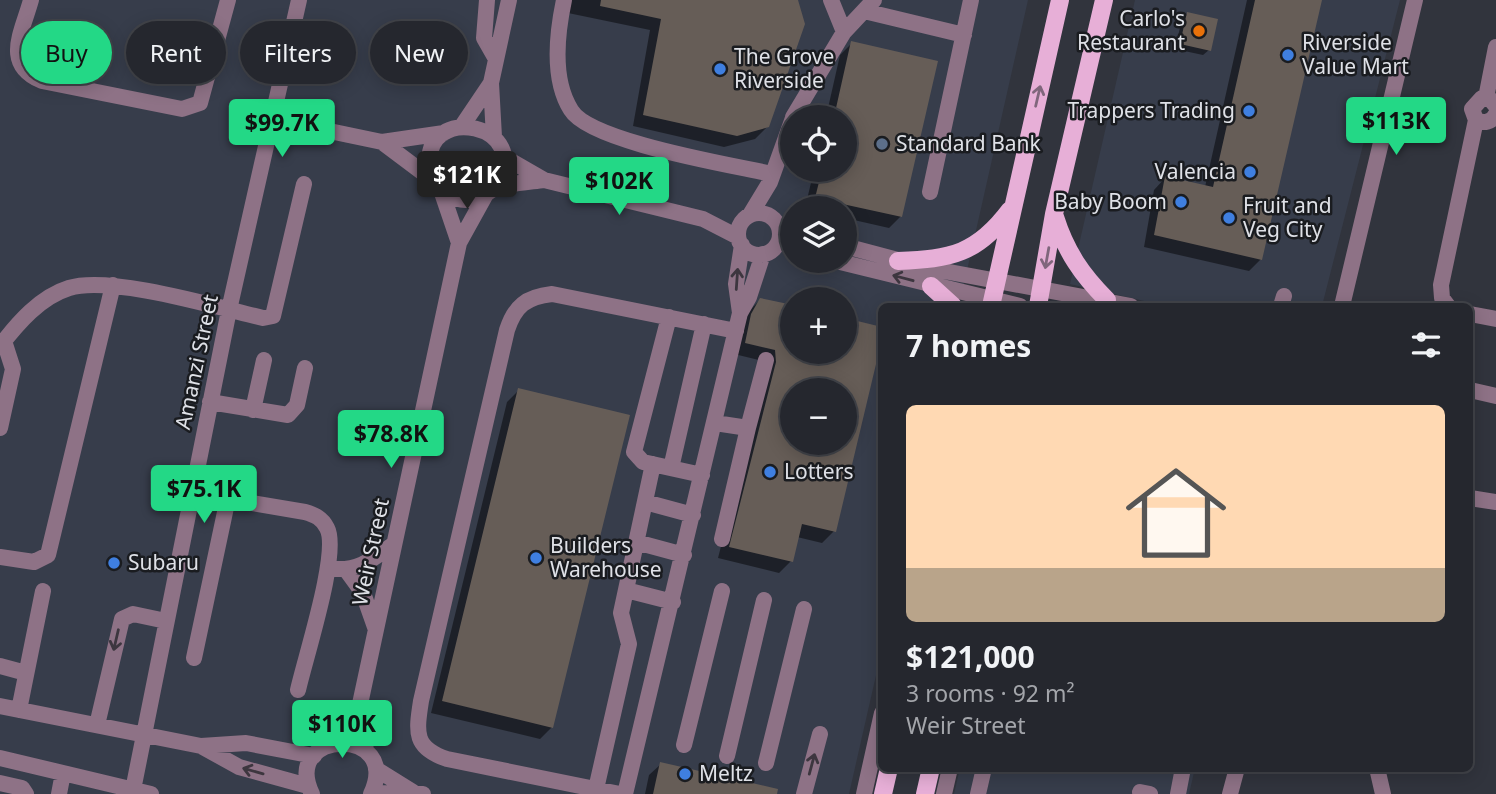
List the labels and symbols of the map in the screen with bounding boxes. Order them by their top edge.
place label: Carlo's Restaurant [1077,4,1185,56]
marker: Carlo's Restaurant [1191,23,1207,39]
place label: Riverside Value Mart [1302,28,1409,80]
place label: The Grove Riverside [734,42,834,94]
marker: Riverside Value Mart [1280,47,1296,63]
marker: The Grove Riverside [712,61,728,77]
one-way arrow [1032,85,1045,108]
place label: Trappers Trading [1068,96,1235,124]
pin: $113K [1347,97,1445,157]
pin: $99.7K [225,100,339,159]
marker: Trappers Trading [1241,103,1257,119]
place label: Standard Bank [896,129,1042,157]
marker: Standard Bank [874,136,890,152]
pin: $121K [418,152,516,211]
place label: Valencia [1155,157,1236,185]
pin: $102K [570,158,668,217]
marker: Valencia [1242,164,1258,180]
place label: Baby Boom [1054,187,1167,215]
place label: Fruit and Veg City [1243,191,1332,243]
marker: Baby Boom [1173,194,1189,210]
marker: Fruit and Veg City [1221,210,1237,226]
one-way arrow [1040,246,1053,269]
one-way arrow [731,268,744,291]
one-way arrow [892,271,914,284]
street label: Amanzi Street [168,291,224,432]
pin: $78.8K [334,410,448,470]
place label: Lotters [784,457,853,485]
marker: Lotters [762,464,778,480]
pin: $75.1K [147,466,261,525]
street label: Weir Street [345,495,395,608]
place label: Builders Warehouse [550,531,662,583]
place label: Subaru [128,548,199,576]
marker: Builders Warehouse [528,550,544,566]
marker: Subaru [106,555,122,571]
one-way arrow [109,628,122,651]
pin: $110K [293,700,391,760]
one-way arrow [806,753,819,776]
place label: Meltz [699,759,753,787]
one-way arrow [242,764,264,777]
marker: Meltz [677,766,693,782]

